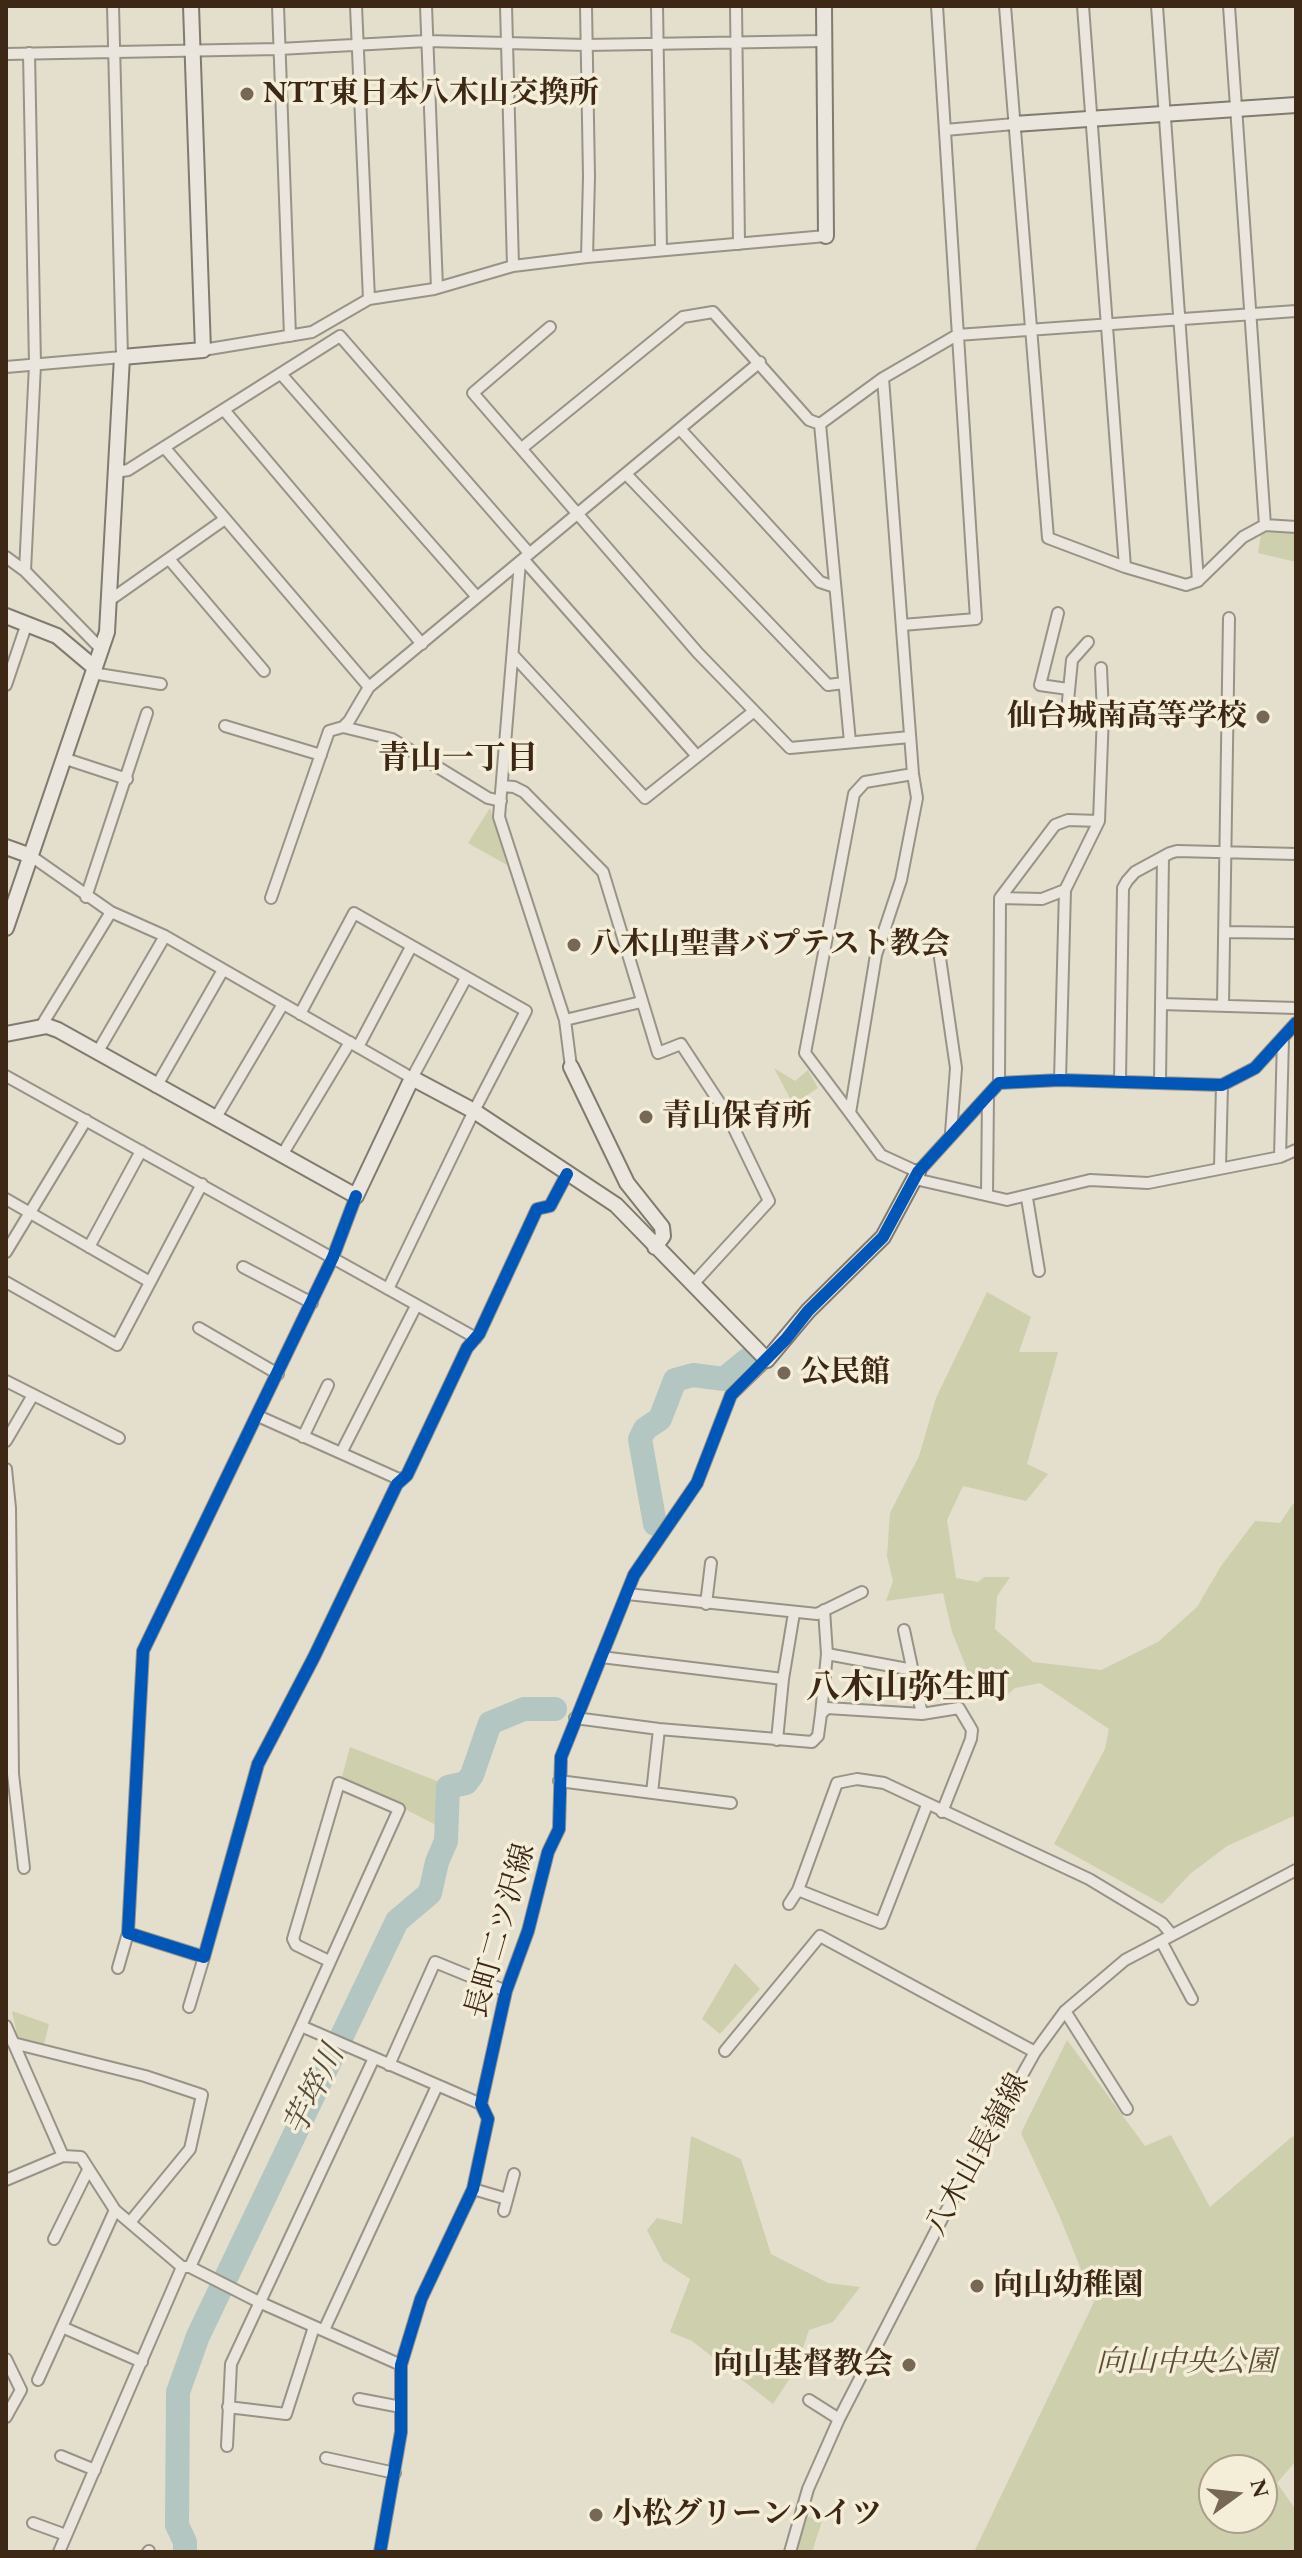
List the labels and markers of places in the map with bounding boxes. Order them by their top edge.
place label: NTT東日本八木山交換所 [263,76,599,112]
marker: NTT東日本八木山交換所 [238,85,256,103]
place label: 仙台城南高等学校 [1007,699,1247,735]
marker: 仙台城南高等学校 [1254,708,1272,726]
place label: 八木山聖書バプテスト教会 [590,927,950,963]
marker: 八木山聖書バプテスト教会 [565,936,583,954]
place label: 青山保育所 [662,1099,812,1135]
marker: 青山保育所 [637,1108,655,1126]
place label: 公民館 [800,1355,890,1391]
marker: 公民館 [775,1364,793,1382]
place label: 向山幼稚園 [993,2268,1143,2304]
marker: 向山幼稚園 [968,2277,986,2295]
place label: 向山基督教会 [713,2347,893,2383]
marker: 向山基督教会 [900,2356,918,2374]
place label: 小松グリーンハイツ [612,2497,882,2533]
marker: 小松グリーンハイツ [587,2506,605,2524]

